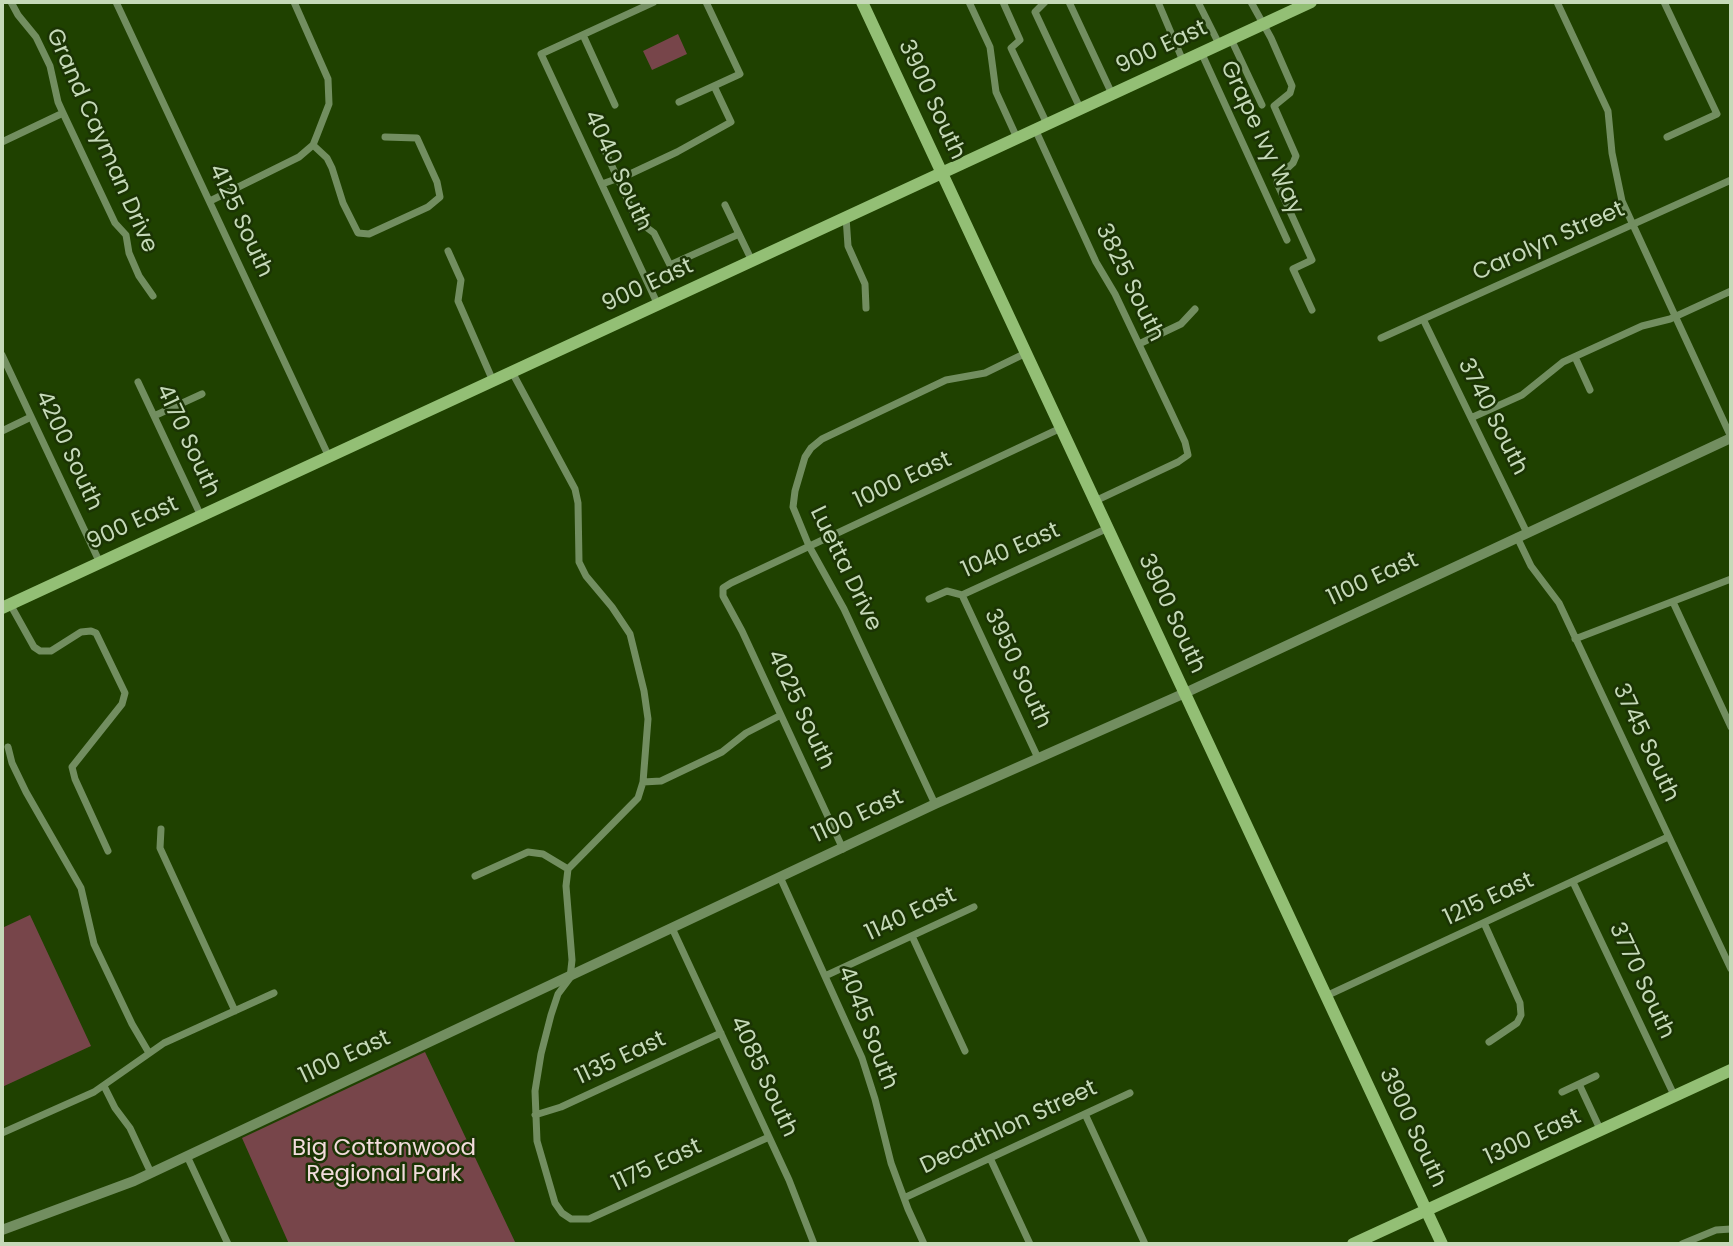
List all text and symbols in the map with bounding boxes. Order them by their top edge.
street label: 900 East [1112,15,1212,81]
street label: Grand Cayman Drive [39,25,163,257]
street label: 3900 South [891,36,971,164]
street label: Grape Ivy Way [1213,57,1309,219]
street label: 4040 South [577,106,657,236]
street label: 4125 South [202,160,278,282]
street label: Carolyn Street [1469,196,1629,288]
street label: 3825 South [1089,219,1169,347]
street label: 900 East [598,253,698,319]
street label: 3740 South [1451,354,1533,480]
street label: 4170 South [149,380,225,502]
street label: 4200 South [28,387,108,515]
street label: 1000 East [850,446,956,516]
street label: 900 East [83,491,183,557]
street label: Luetta Drive [803,502,887,636]
street label: 1040 East [958,517,1064,585]
street label: 1100 East [1323,547,1423,613]
street label: 3900 South [1131,550,1211,678]
street label: 3950 South [977,605,1057,733]
street label: 4025 South [760,646,840,774]
street label: 3745 South [1606,680,1684,806]
street label: 1100 East [808,784,908,850]
street label: 1215 East [1440,867,1538,933]
street label: 1140 East [861,882,961,948]
street label: 3770 South [1602,918,1680,1044]
street label: 4045 South [831,962,903,1094]
street label: 4085 South [723,1012,803,1142]
street label: 1100 East [295,1025,395,1091]
street label: 1135 East [571,1026,671,1092]
street label: 3900 South [1372,1064,1452,1192]
street label: Decathlon Street [916,1075,1102,1181]
street label: 1300 East [1480,1104,1586,1172]
street label: 1175 East [608,1133,706,1199]
park label: Big Cottonwood Regional Park [292,1135,476,1189]

